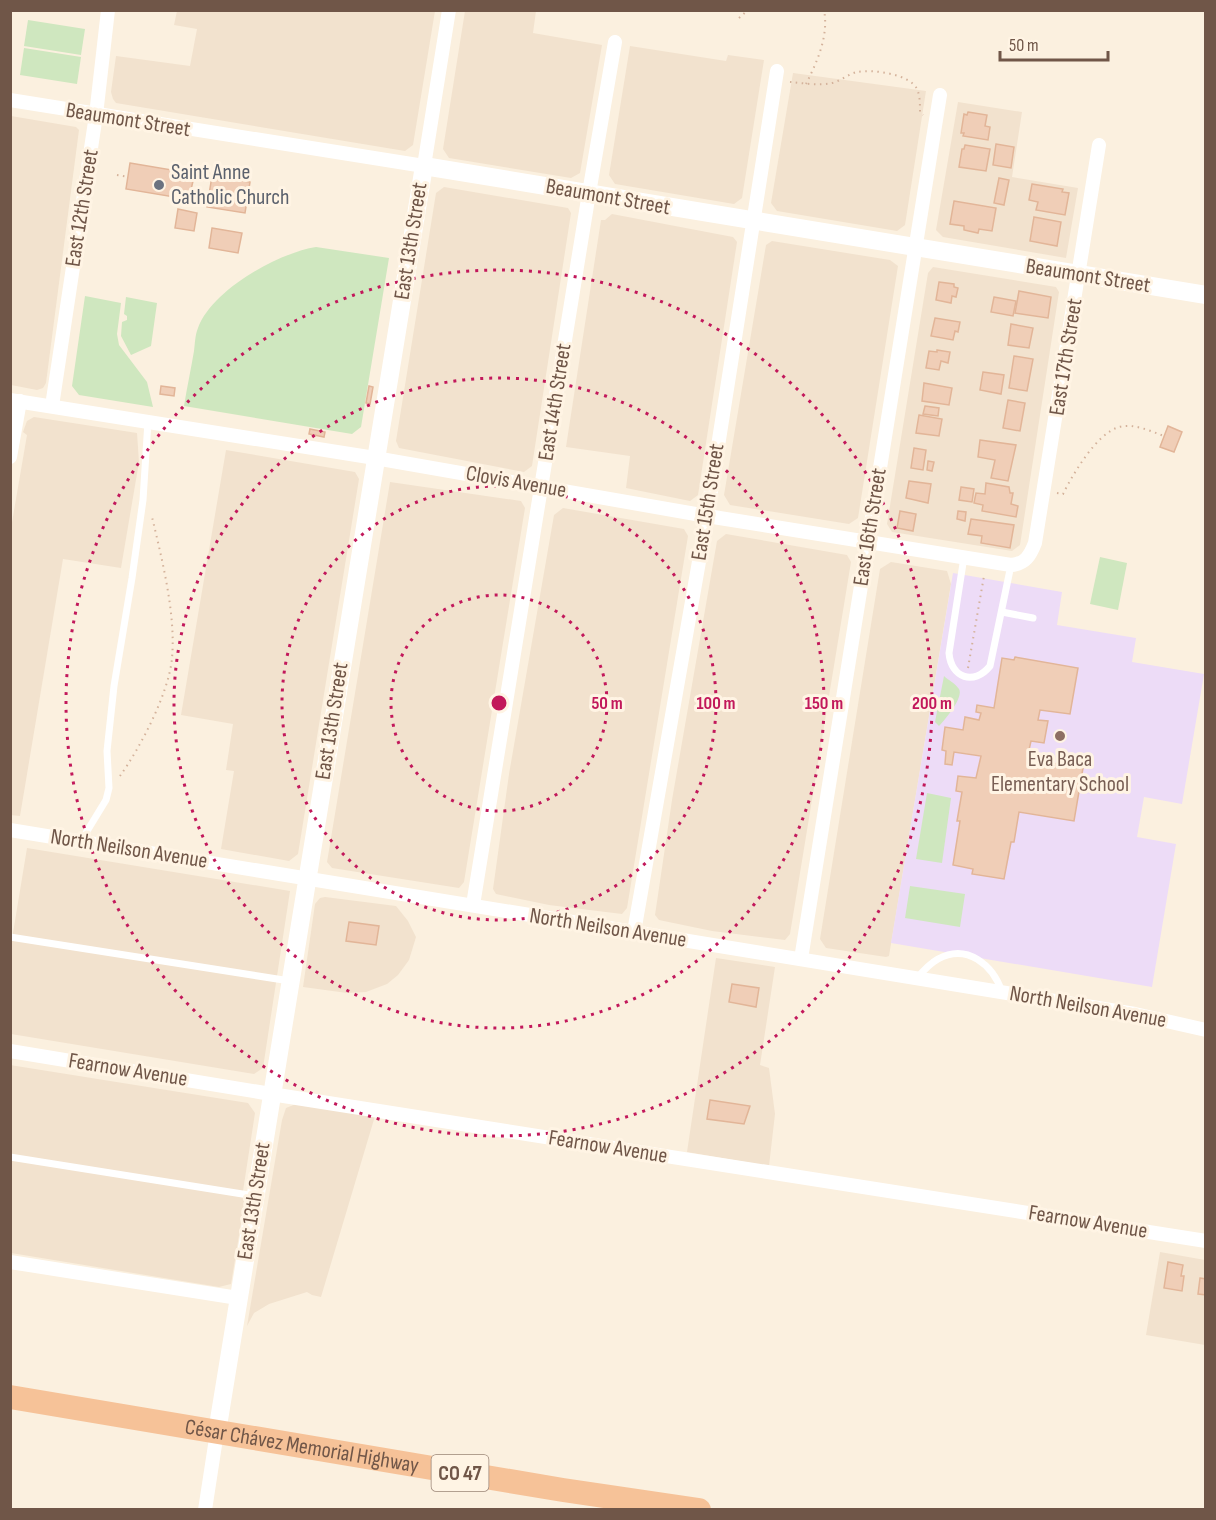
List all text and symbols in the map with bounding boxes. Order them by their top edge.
scale bar [1000,24,1108,62]
text: 50 m [1009,35,1039,56]
street label: Beaumont Street [64,97,192,143]
street label: East 12th Street [59,147,105,269]
place label: Saint Anne Catholic Church [171,159,289,211]
street label: Beaumont Street [544,173,673,221]
marker: Saint Anne Catholic Church [152,178,166,192]
street label: East 13th Street [388,180,434,302]
street label: Beaumont Street [1024,253,1152,299]
street label: East 17th Street [1043,296,1089,417]
street label: East 14th Street [532,341,578,463]
street label: East 15th Street [685,441,731,562]
street label: Clovis Avenue [464,460,568,504]
street label: East 16th Street [847,466,893,588]
street label: East 13th Street [309,660,355,782]
centre of rings [489,693,509,713]
text: 50 m [591,693,623,714]
text: 100 m [697,693,736,714]
text: 150 m [805,693,843,714]
text: 200 m [912,693,952,714]
marker: Eva Baca Elementary School [1053,729,1067,743]
place label: Eva Baca Elementary School [991,746,1129,798]
street label: North Neilson Avenue [49,823,209,875]
street label: North Neilson Avenue [528,902,688,954]
street label: North Neilson Avenue [1008,980,1168,1034]
street label: Fearnow Avenue [67,1047,189,1093]
street label: Fearnow Avenue [547,1124,669,1170]
street label: East 13th Street [231,1140,277,1262]
street label: Fearnow Avenue [1027,1199,1149,1245]
street label: César Chávez Memorial Highway [183,1413,421,1479]
road number: CO 47 [432,1455,488,1491]

